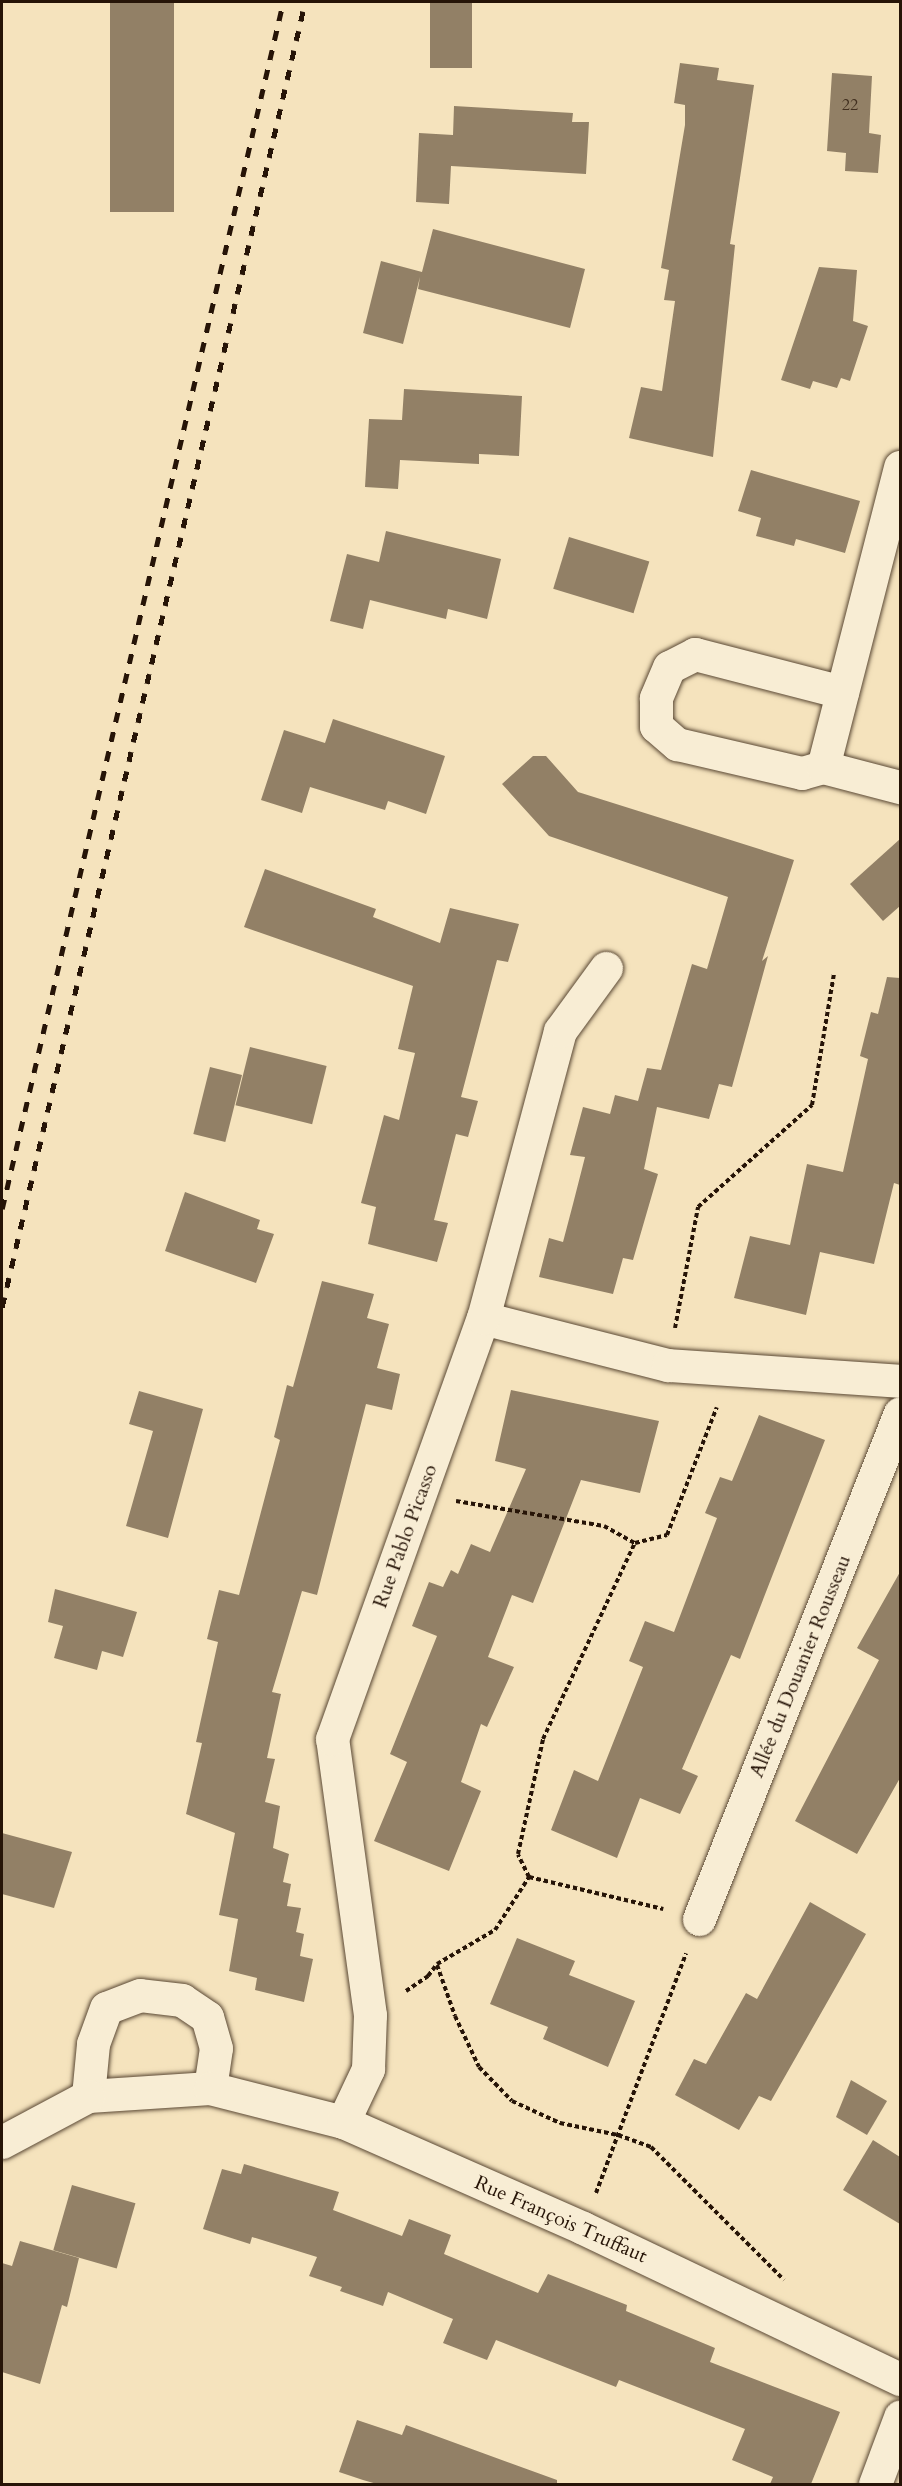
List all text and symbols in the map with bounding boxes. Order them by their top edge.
house number: 22 [842,95,858,115]
street label: Rue Pablo Picasso [368,1461,442,1611]
street label: Allée du Douanier Rousseau [744,1551,856,1781]
street label: Rue François Truffaut [471,2170,651,2268]

